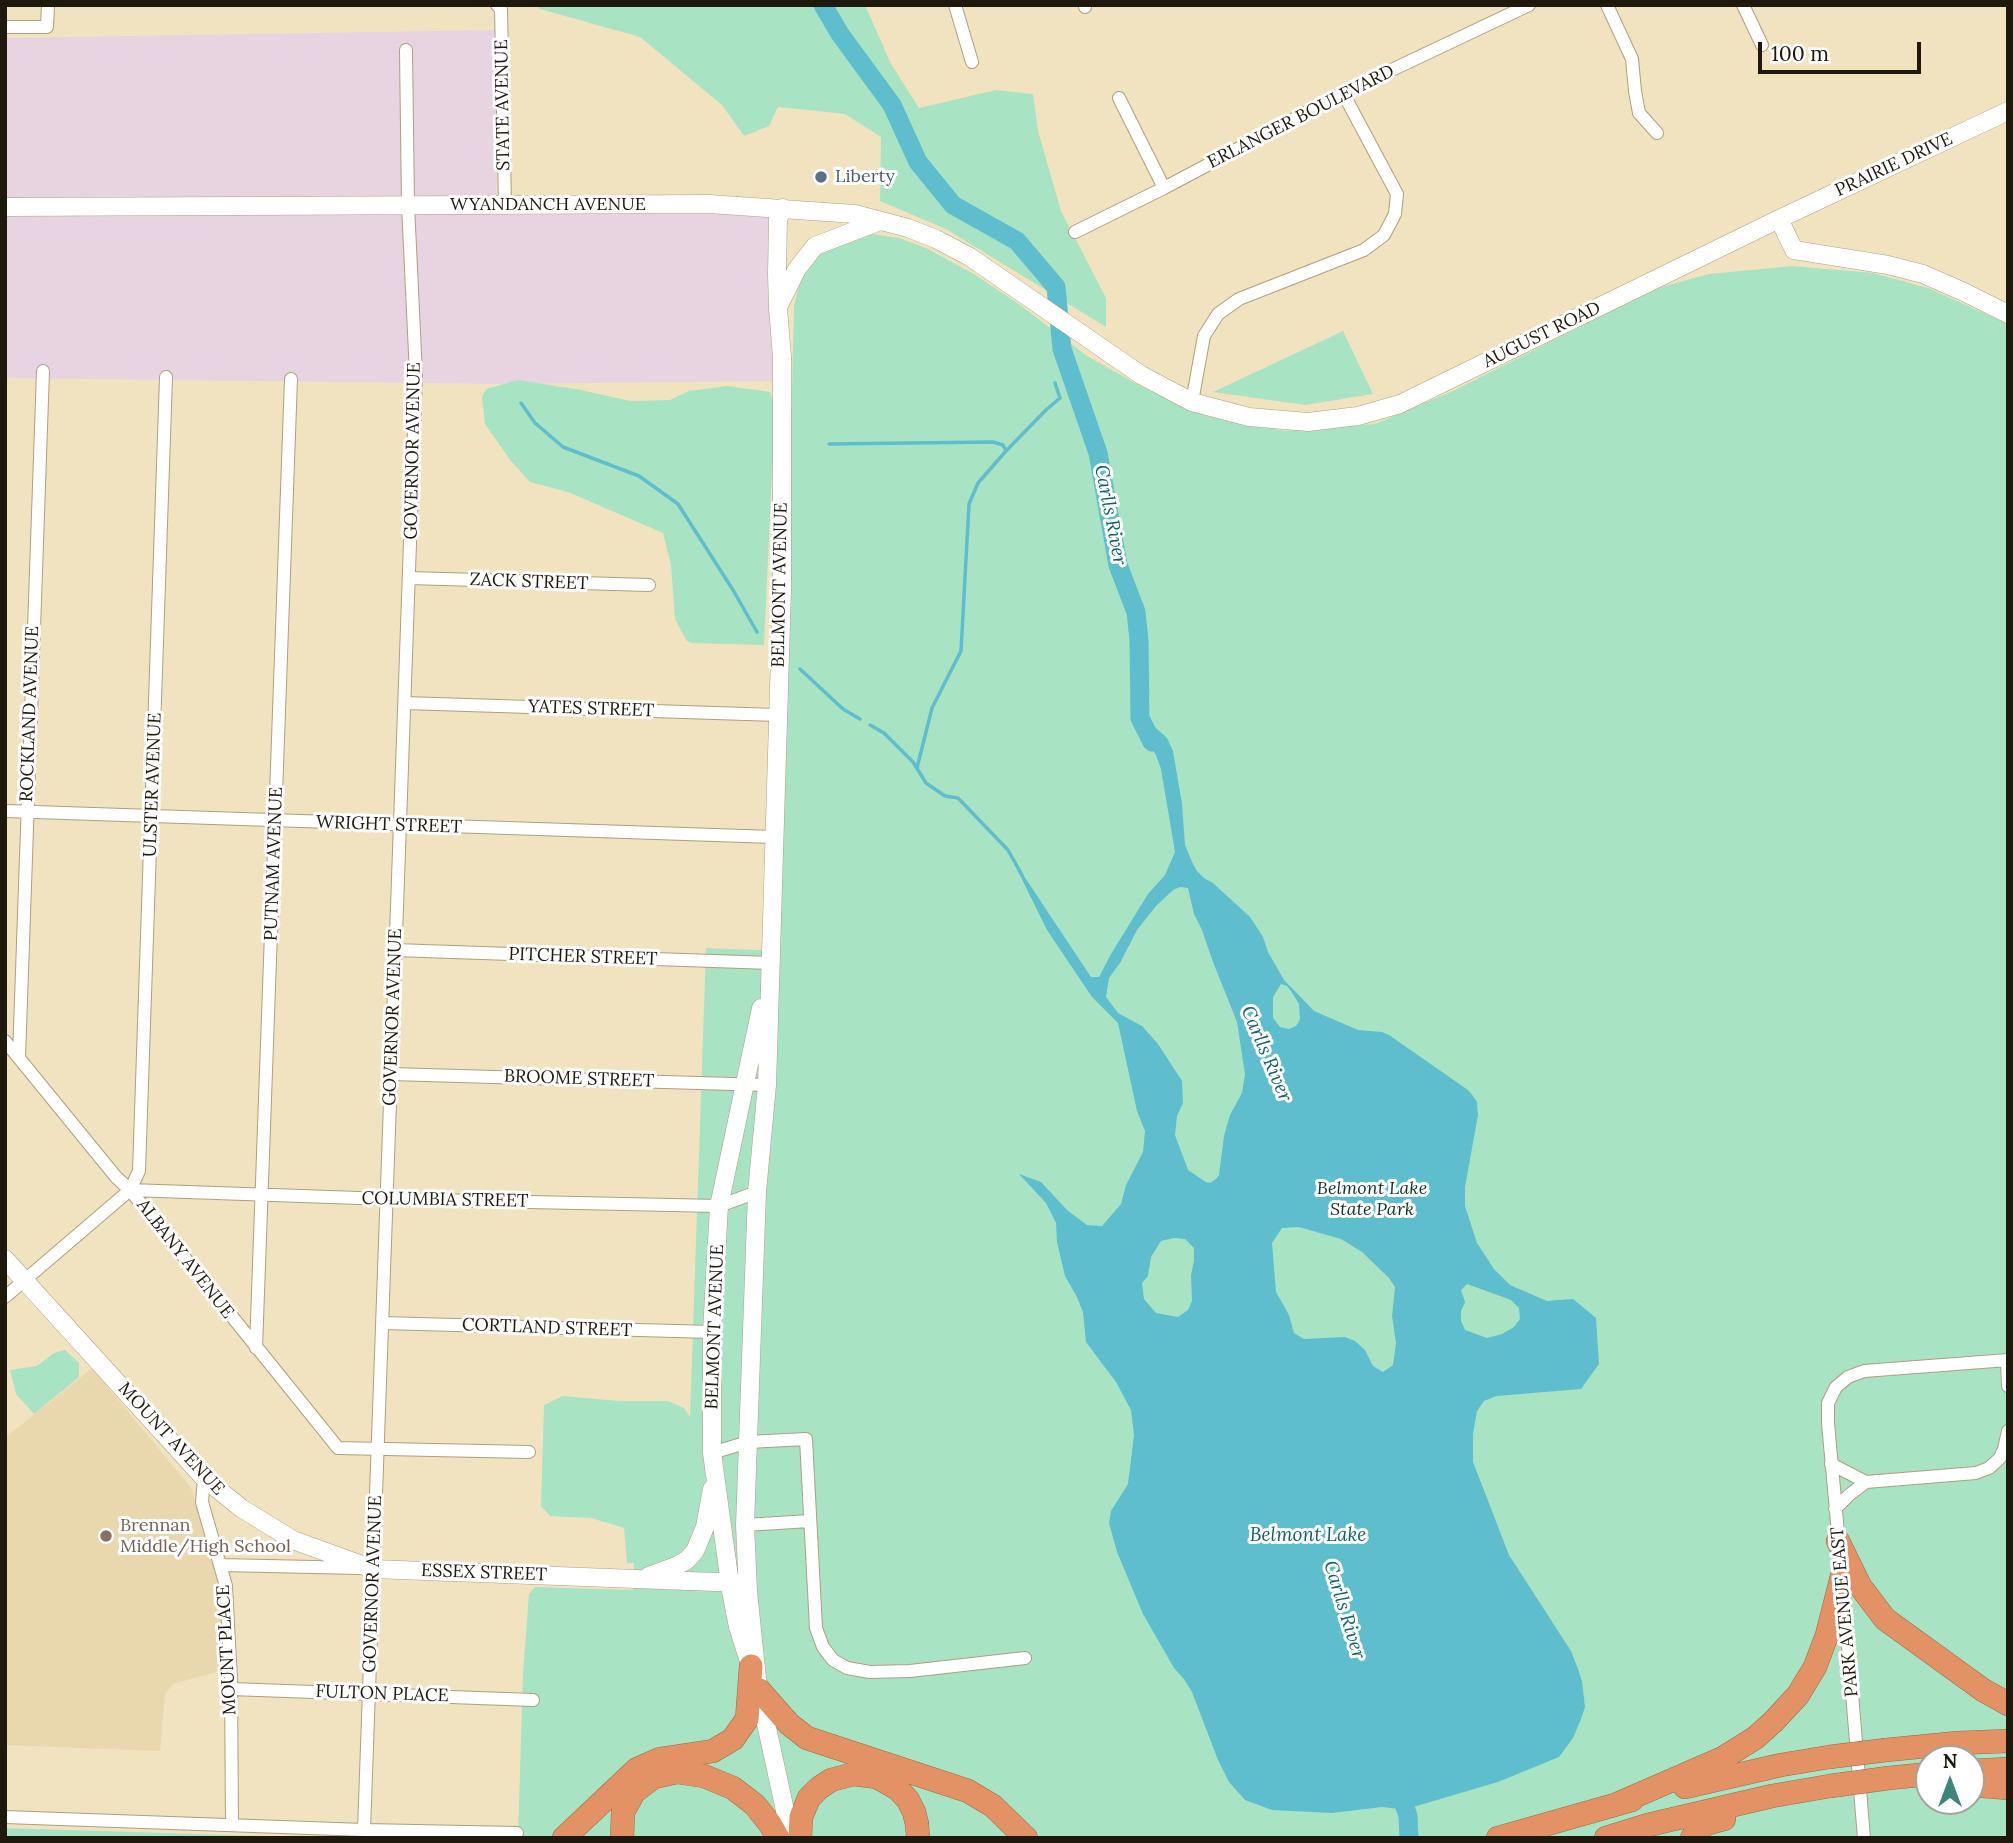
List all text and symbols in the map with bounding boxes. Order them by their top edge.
scale bar [1761,28,1924,72]
street label: STATE AVENUE [491,39,515,171]
text: 100 m [1771,40,1829,67]
street label: ERLANGER BOULEVARD [1204,60,1398,174]
street label: PRAIRIE DRIVE [1832,128,1956,202]
place label: Liberty [835,166,895,188]
marker: Liberty [813,169,829,185]
street label: WYANDANCH AVENUE [450,194,646,216]
street label: AUGUST ROAD [1480,297,1604,373]
street label: GOVERNOR AVENUE [401,362,425,540]
water label: Carlls River [1089,463,1131,567]
street label: BELMONT AVENUE [768,502,792,668]
street label: ZACK STREET [469,569,589,595]
street label: ROCKLAND AVENUE [16,626,44,802]
street label: YATES STREET [528,696,654,722]
street label: ULSTER AVENUE [140,712,166,858]
street label: PUTNAM AVENUE [261,787,287,941]
street label: WRIGHT STREET [316,812,462,838]
street label: GOVERNOR AVENUE [379,928,407,1106]
street label: PITCHER STREET [508,944,658,970]
water label: Carlls River [1236,1003,1296,1105]
street label: BROOME STREET [504,1066,654,1092]
park label: Belmont Lake State Park [1317,1178,1427,1220]
street label: COLUMBIA STREET [361,1188,529,1212]
street label: ALBANY AVENUE [132,1195,238,1323]
street label: BELMONT AVENUE [701,1244,729,1410]
street label: CORTLAND STREET [462,1314,632,1342]
street label: MOUNT AVENUE [113,1378,229,1500]
street label: GOVERNOR AVENUE [359,1495,387,1673]
place label: Brennan Middle/High School [120,1515,291,1558]
water label: Belmont Lake [1250,1525,1366,1547]
street label: PARK AVENUE EAST [1827,1526,1863,1698]
marker: Brennan Middle/High School [98,1528,114,1544]
water label: Carlls River [1318,1558,1370,1662]
street label: ESSEX STREET [421,1560,547,1586]
street label: MOUNT PLACE [213,1584,241,1716]
street label: FULTON PLACE [315,1681,449,1707]
north arrow [1915,1745,1985,1815]
text: N [1943,1749,1957,1773]

